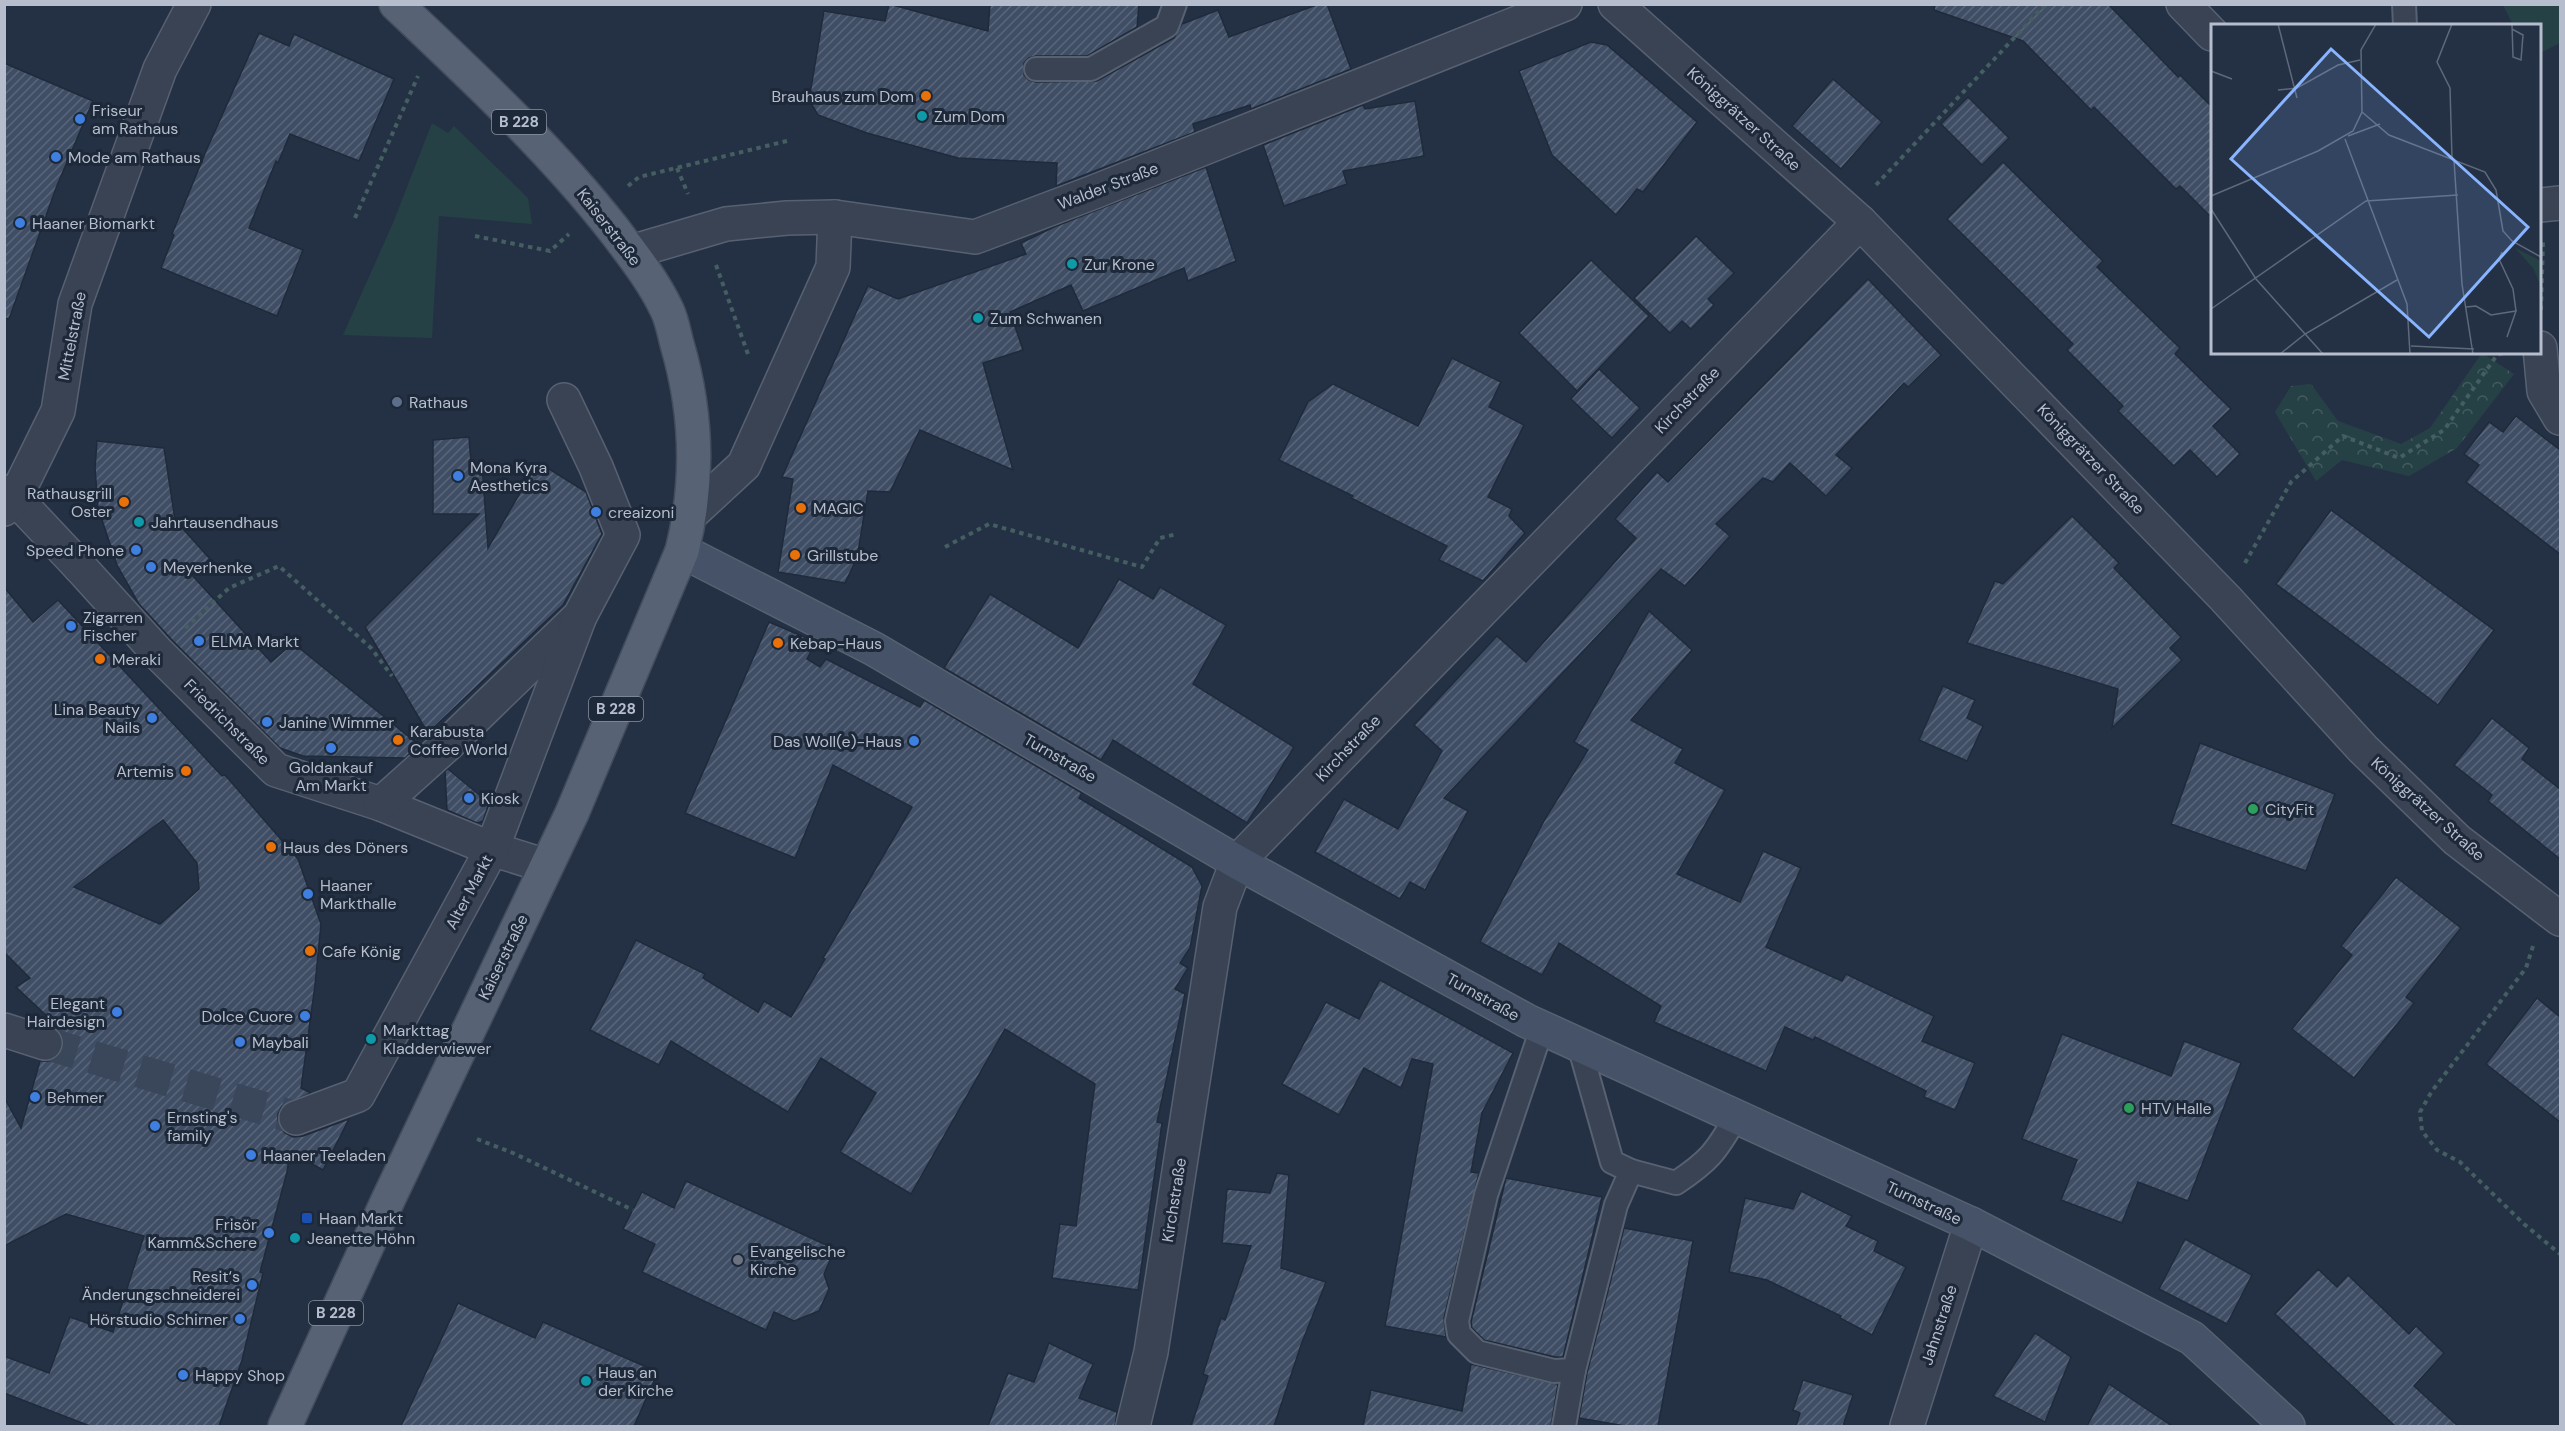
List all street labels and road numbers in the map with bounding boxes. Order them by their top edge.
street label: Königgrätzer Straße [1683,62,1805,176]
road number: B 228 [492,110,546,134]
street label: Walder Straße [1055,157,1161,215]
street label: Kaiserstraße [572,184,646,270]
street label: Mittelstraße [53,290,91,382]
street label: Kirchstraße [1650,362,1724,438]
street label: Königgrätzer Straße [2033,399,2149,519]
street label: Friedrichstraße [179,674,275,770]
road number: B 228 [589,697,643,721]
street label: Kirchstraße [1311,710,1385,786]
street label: Turnstraße [1020,729,1100,787]
street label: Königgrätzer Straße [2367,752,2489,866]
street label: Alter Markt [440,851,498,933]
street label: Kaiserstraße [473,911,533,1003]
street label: Turnstraße [1443,968,1523,1026]
street label: Kirchstraße [1157,1156,1191,1244]
street label: Turnstraße [1883,1176,1965,1230]
street label: Jahnstraße [1916,1282,1962,1368]
road number: B 228 [309,1301,363,1325]

